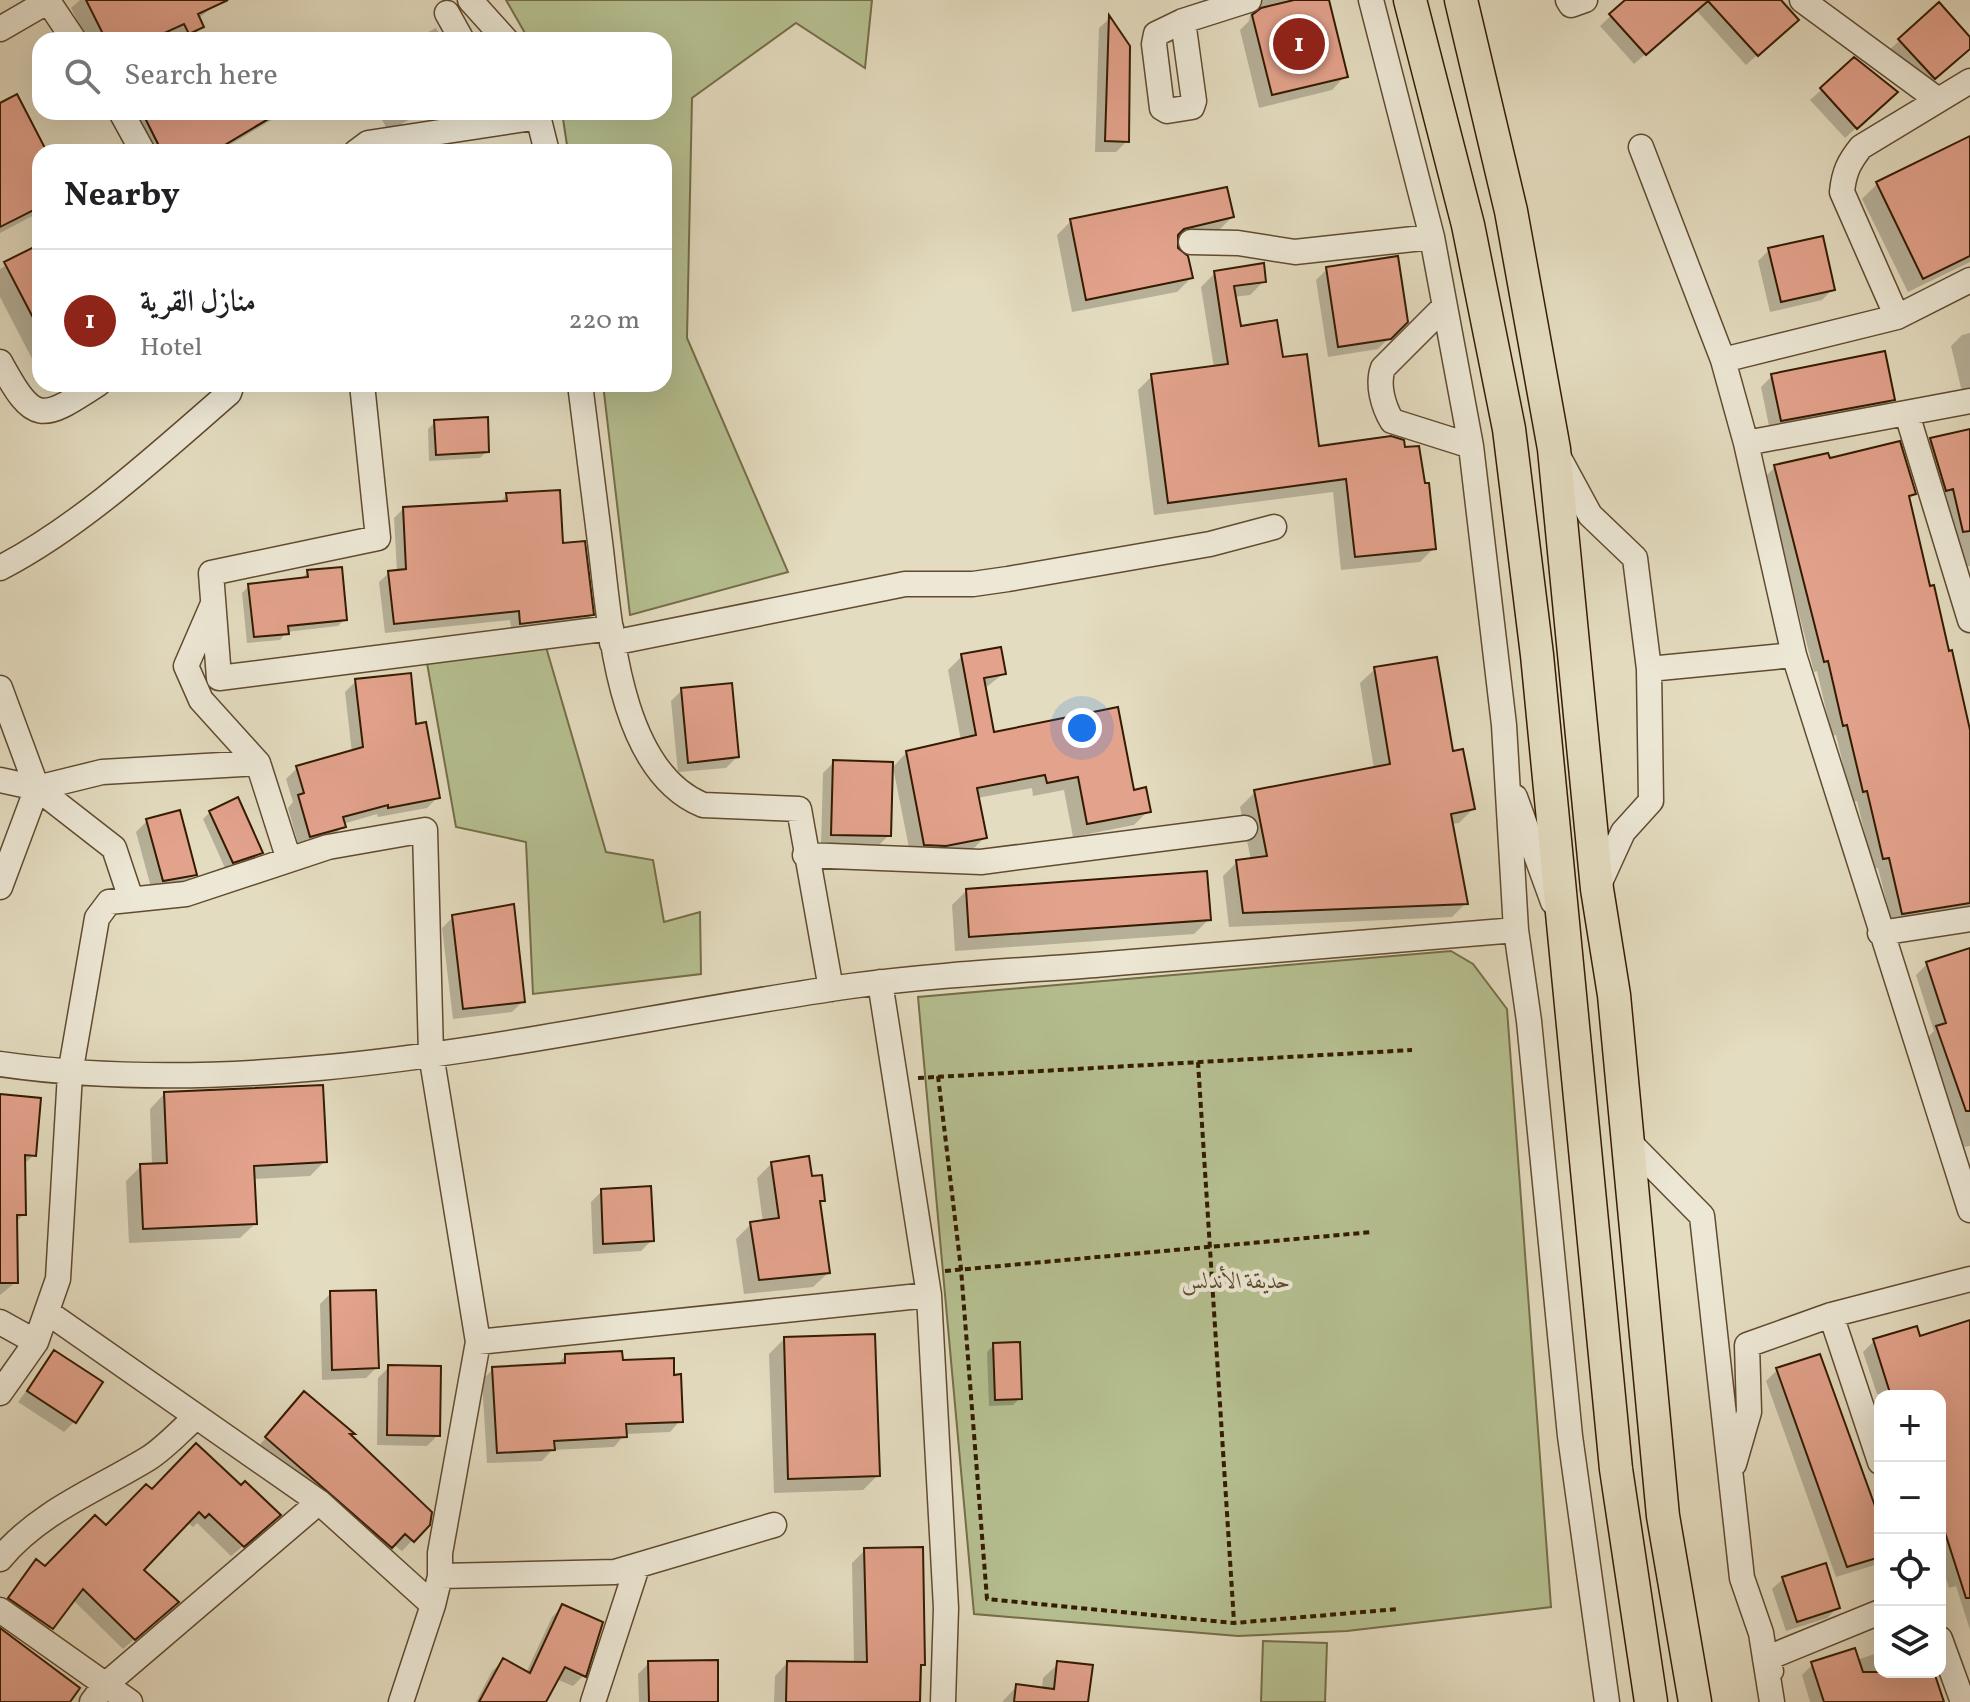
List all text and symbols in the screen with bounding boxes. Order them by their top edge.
pin: 1 [1273,14,1325,74]
search box [32,32,672,120]
icon: search [60,54,104,98]
text: Search here [124,55,278,97]
text: Nearby [64,173,180,220]
text: منازل القرية [140,282,256,324]
text: 1 [85,303,95,339]
text: 220 m [568,303,640,339]
text: Hotel [140,330,202,366]
your location [1062,708,1102,748]
park label: حديقة الأندلس [1181,1265,1291,1298]
map controls [1874,1390,1946,1678]
button: + [1874,1390,1946,1462]
button: − [1874,1462,1946,1534]
button: locate [1874,1534,1946,1606]
button: layers [1874,1606,1946,1678]

